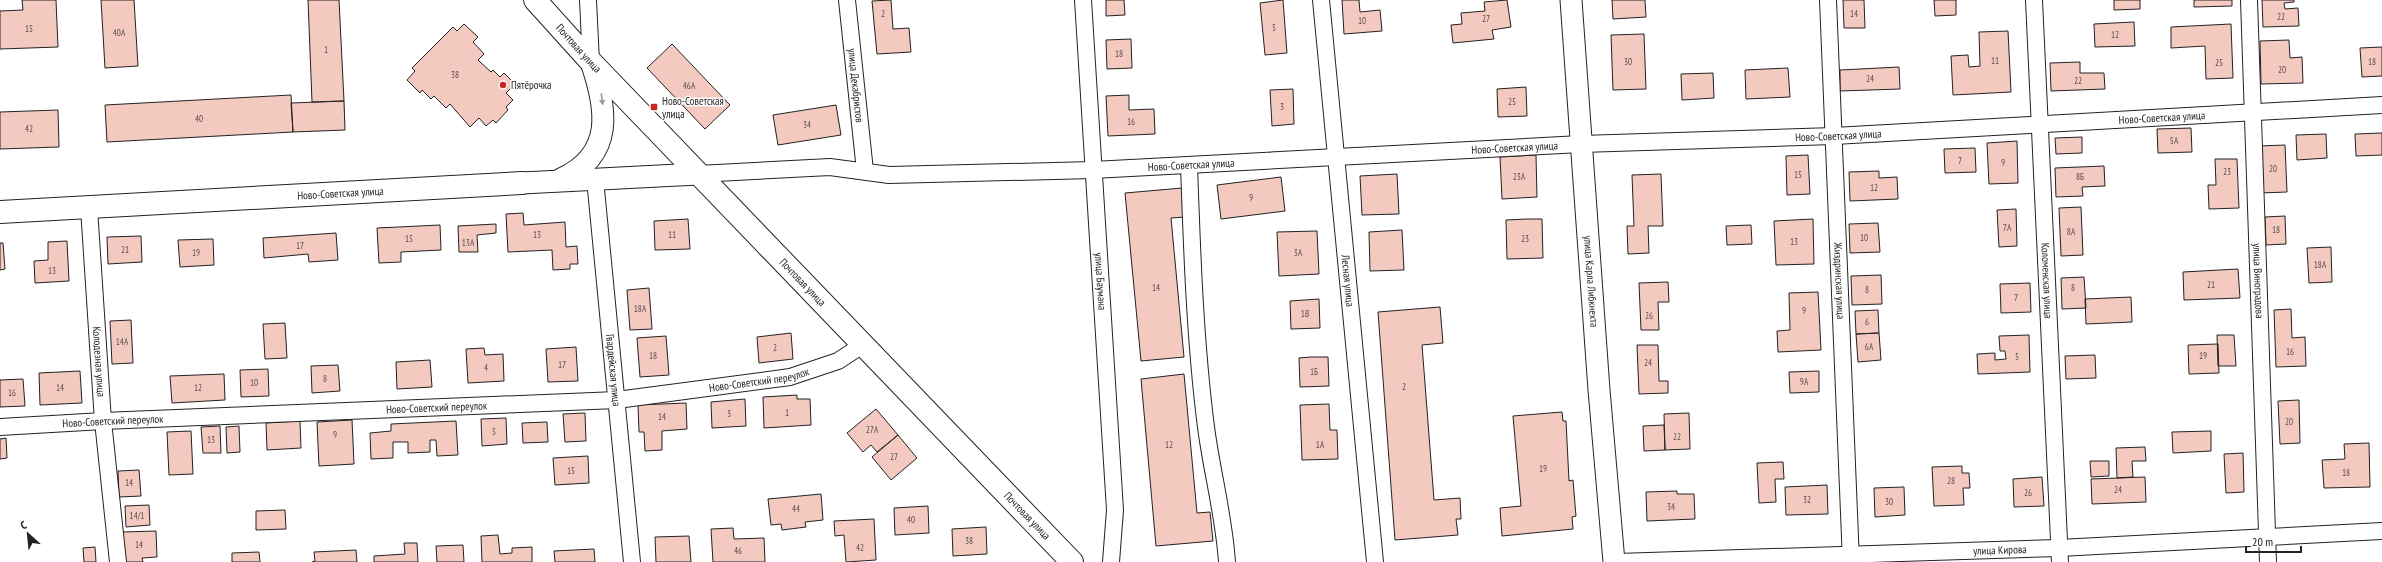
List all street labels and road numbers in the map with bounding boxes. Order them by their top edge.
street label: Почтовая улица [553,21,604,75]
street label: улица Декабристов [845,48,867,124]
street label: Ново-Советская улица [2118,108,2206,127]
street label: Ново-Советская улица [1795,126,1882,144]
street label: Ново-Советская улица [1471,138,1558,157]
street label: Ново-Советская улица [1147,155,1235,174]
street label: Ново-Советская улица [297,184,384,202]
street label: улица Карла Либкнехта [1581,235,1601,328]
street label: Жиздринская улица [1831,241,1848,319]
street label: Коломенская улица [2038,243,2056,319]
street label: улица Виноградова [2250,243,2267,319]
street label: улица Баумана [1092,252,1109,311]
street label: Лесная улица [1338,253,1357,307]
street label: Почтовая улица [777,255,829,309]
street label: Колодезная улица [90,326,108,397]
street label: Гвардейская улица [603,333,624,407]
street label: Ново-Советский переулок [708,364,811,395]
street label: Ново-Советский переулок [386,398,488,416]
street label: Ново-Советский переулок [62,412,164,430]
street label: Почтовая улица [1001,489,1054,542]
street label: улица Кирова [1973,542,2027,558]

